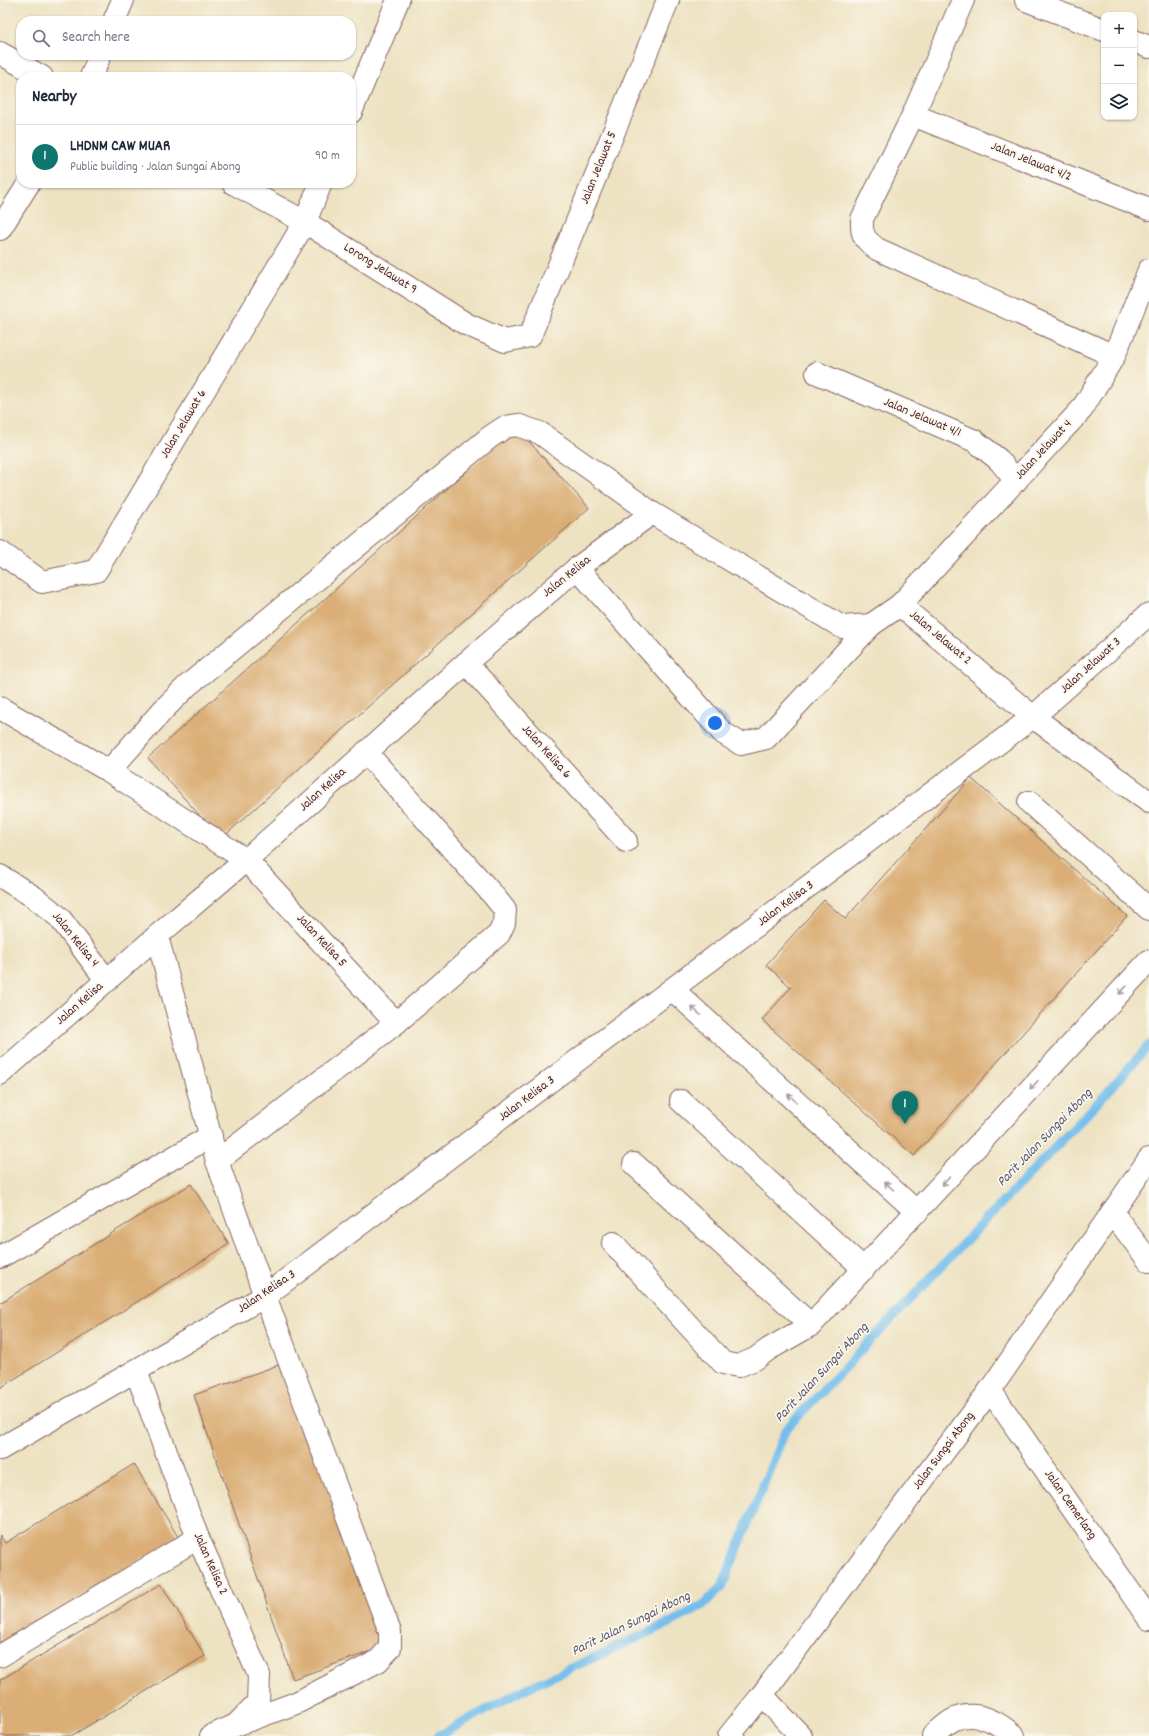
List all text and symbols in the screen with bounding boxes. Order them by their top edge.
map controls [1101,12,1137,120]
button: + [1101,12,1137,48]
search box [16,16,356,60]
icon: search [30,27,52,49]
text: Search here [62,27,130,49]
button: − [1101,48,1137,84]
button: layers [1101,84,1137,120]
text: Nearby [32,86,76,110]
street label: Jalan Jelawat 5 [576,129,622,207]
text: LHDNM CAW MUAR [70,136,170,158]
street label: Jalan Jelawat 4/2 [988,137,1074,187]
text: 1 [44,147,46,166]
text: 90 m [315,147,340,166]
text: Public building · Jalan Sungai Abong [70,158,240,177]
street label: Lorong Jelawat 9 [339,239,421,299]
street label: Jalan Jelawat 6 [156,386,212,462]
street label: Jalan Jelawat 4/1 [880,393,964,443]
street label: Jalan Jelawat 4 [1011,416,1077,484]
street label: Jalan Kelisa [539,551,596,603]
street label: Jalan Jelawat 2 [905,606,975,670]
street label: Jalan Jelawat 3 [1056,633,1126,699]
your location [705,713,725,733]
street label: Jalan Kelisa 6 [516,721,576,783]
street label: Jalan Kelisa [295,763,351,816]
street label: Jalan Kelisa 3 [754,876,818,932]
street label: Jalan Kelisa 4 [47,908,103,972]
street label: Jalan Kelisa 5 [291,910,351,972]
street label: Jalan Kelisa [52,977,109,1030]
one-way arrow [1118,985,1127,995]
one-way arrow [691,1006,701,1015]
street label: Jalan Kelisa 3 [495,1071,559,1127]
one-way arrow [1030,1080,1039,1090]
water label: Parit Jalan Sungai Abong [993,1084,1098,1192]
pin: 1 [892,1091,918,1124]
one-way arrow [788,1094,798,1103]
one-way arrow [941,1176,951,1186]
one-way arrow [883,1181,894,1190]
street label: Jalan Kelisa 3 [234,1266,300,1318]
water label: Parit Jalan Sungai Abong [770,1318,874,1427]
street label: Jalan Sungai Abong [908,1408,980,1494]
street label: Jalan Cemerlang [1039,1466,1101,1544]
street label: Jalan Kelisa 2 [188,1530,232,1598]
water label: Parit Jalan Sungai Abong [568,1586,695,1661]

